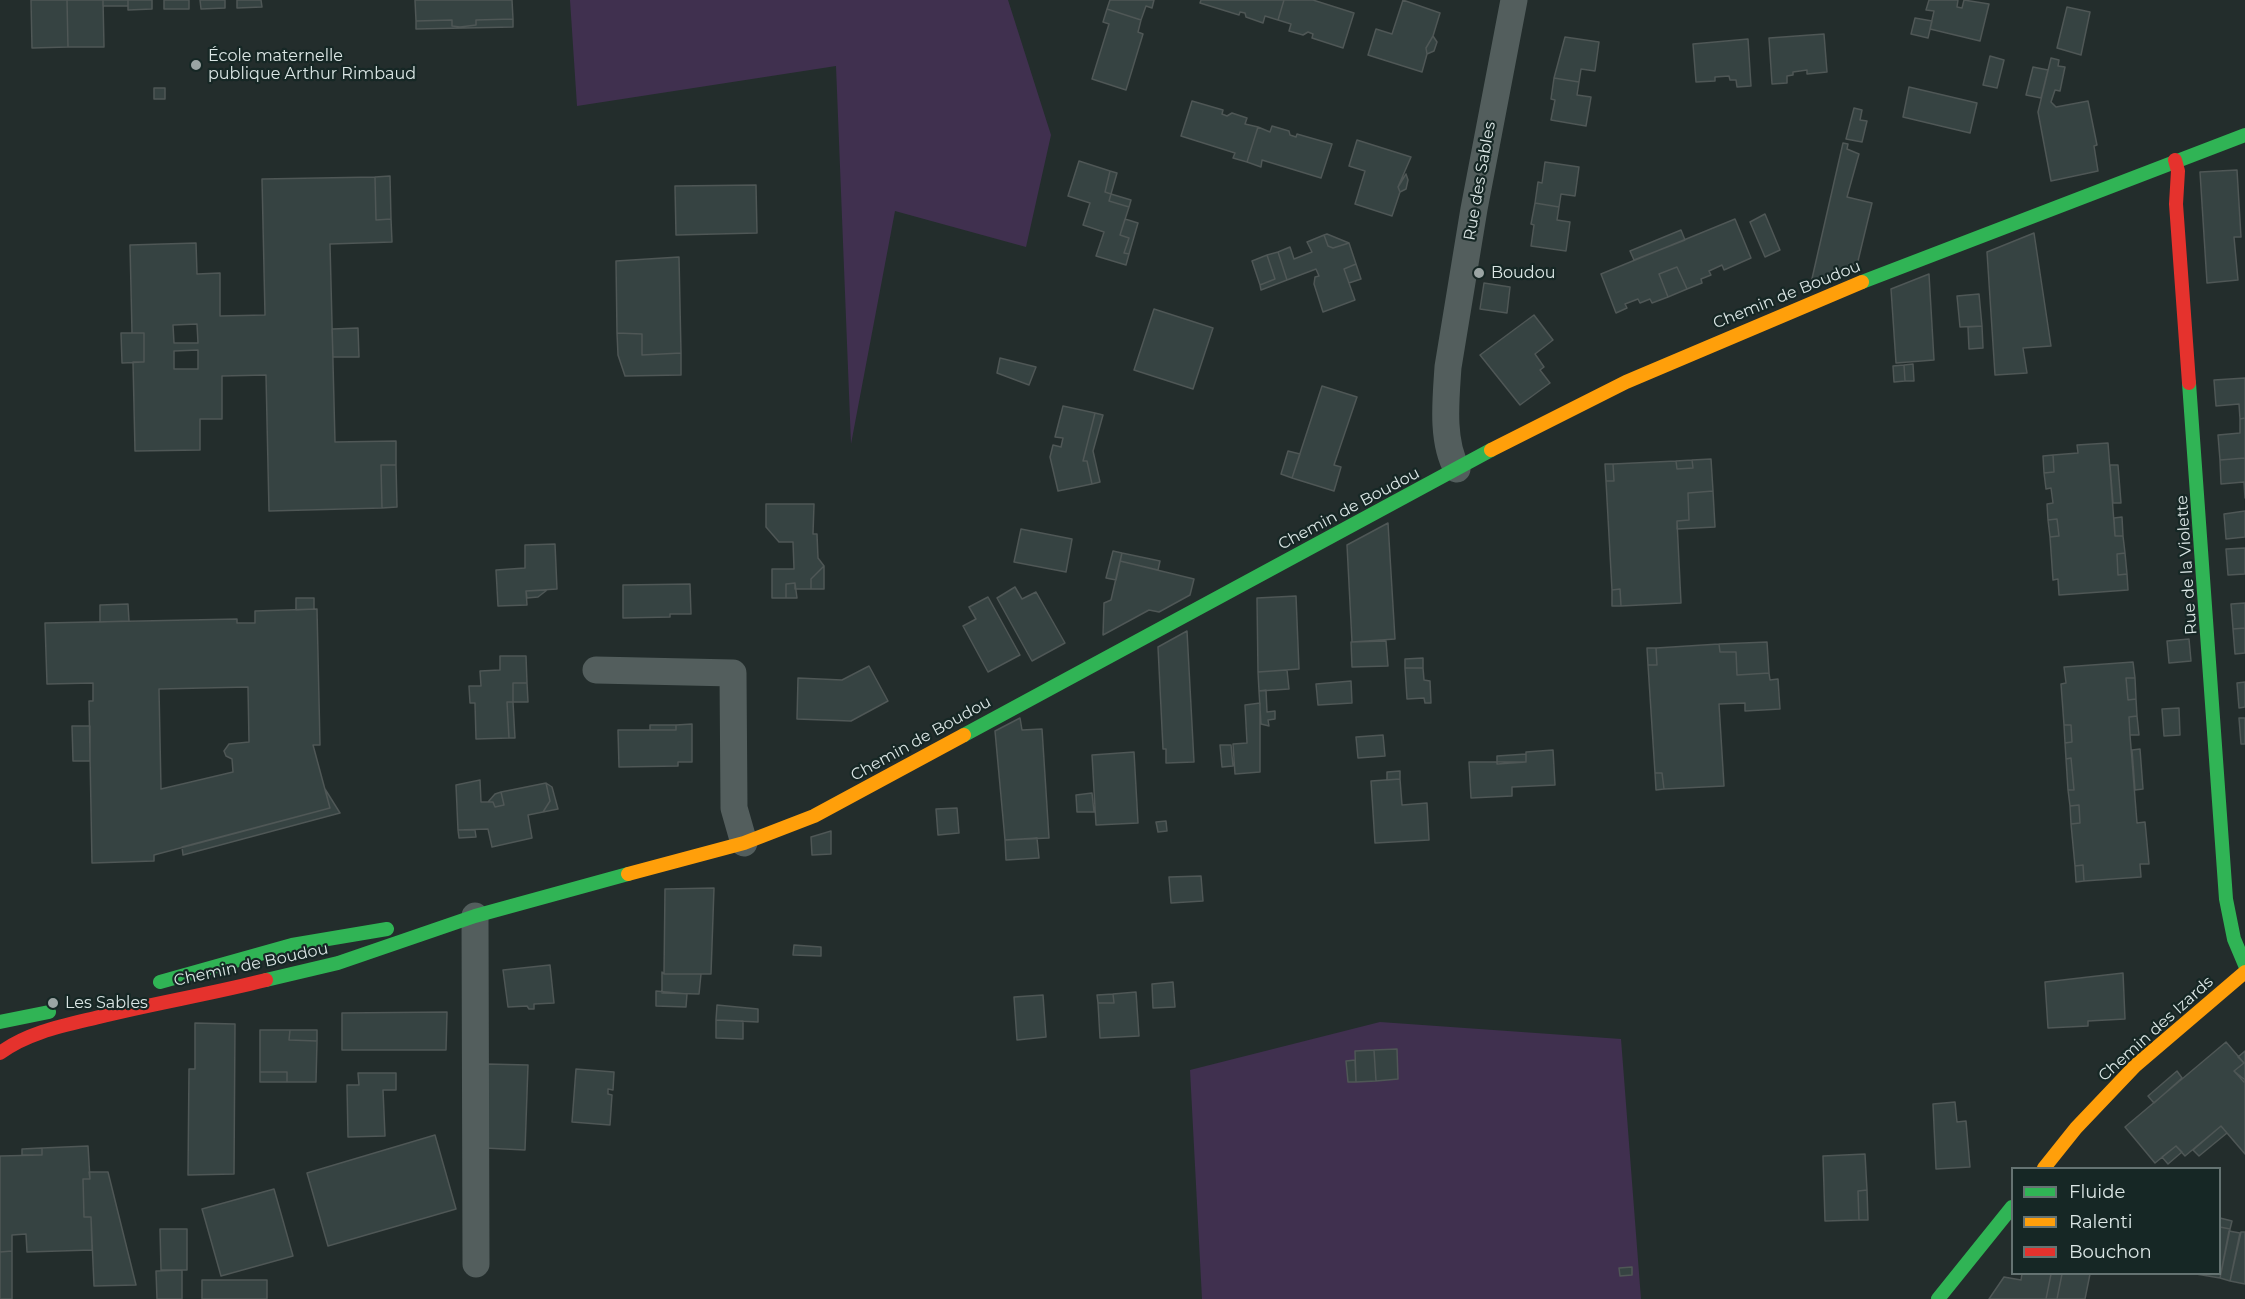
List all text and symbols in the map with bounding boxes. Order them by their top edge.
place label: École maternelle publique Arthur Rimbaud [208,46,416,84]
marker: École maternelle publique Arthur Rimbaud [189,58,203,72]
street label: Rue des Sables [1460,120,1500,242]
street label: Chemin de Boudou [1710,257,1864,333]
place label: Boudou [1491,263,1555,283]
marker: Boudou [1472,266,1486,280]
street label: Chemin de Boudou [1275,464,1423,554]
street label: Rue de la Violette [2173,494,2201,636]
street label: Chemin de Boudou [848,692,994,786]
street label: Chemin de Boudou [172,939,330,991]
street label: Chemin des Izards [2095,972,2217,1086]
place label: Les Sables [65,993,148,1013]
marker: Les Sables [46,996,60,1010]
legend [2011,1167,2221,1275]
text: Fluide [2069,1181,2125,1203]
text: Ralenti [2069,1211,2133,1233]
text: Bouchon [2069,1241,2152,1263]

